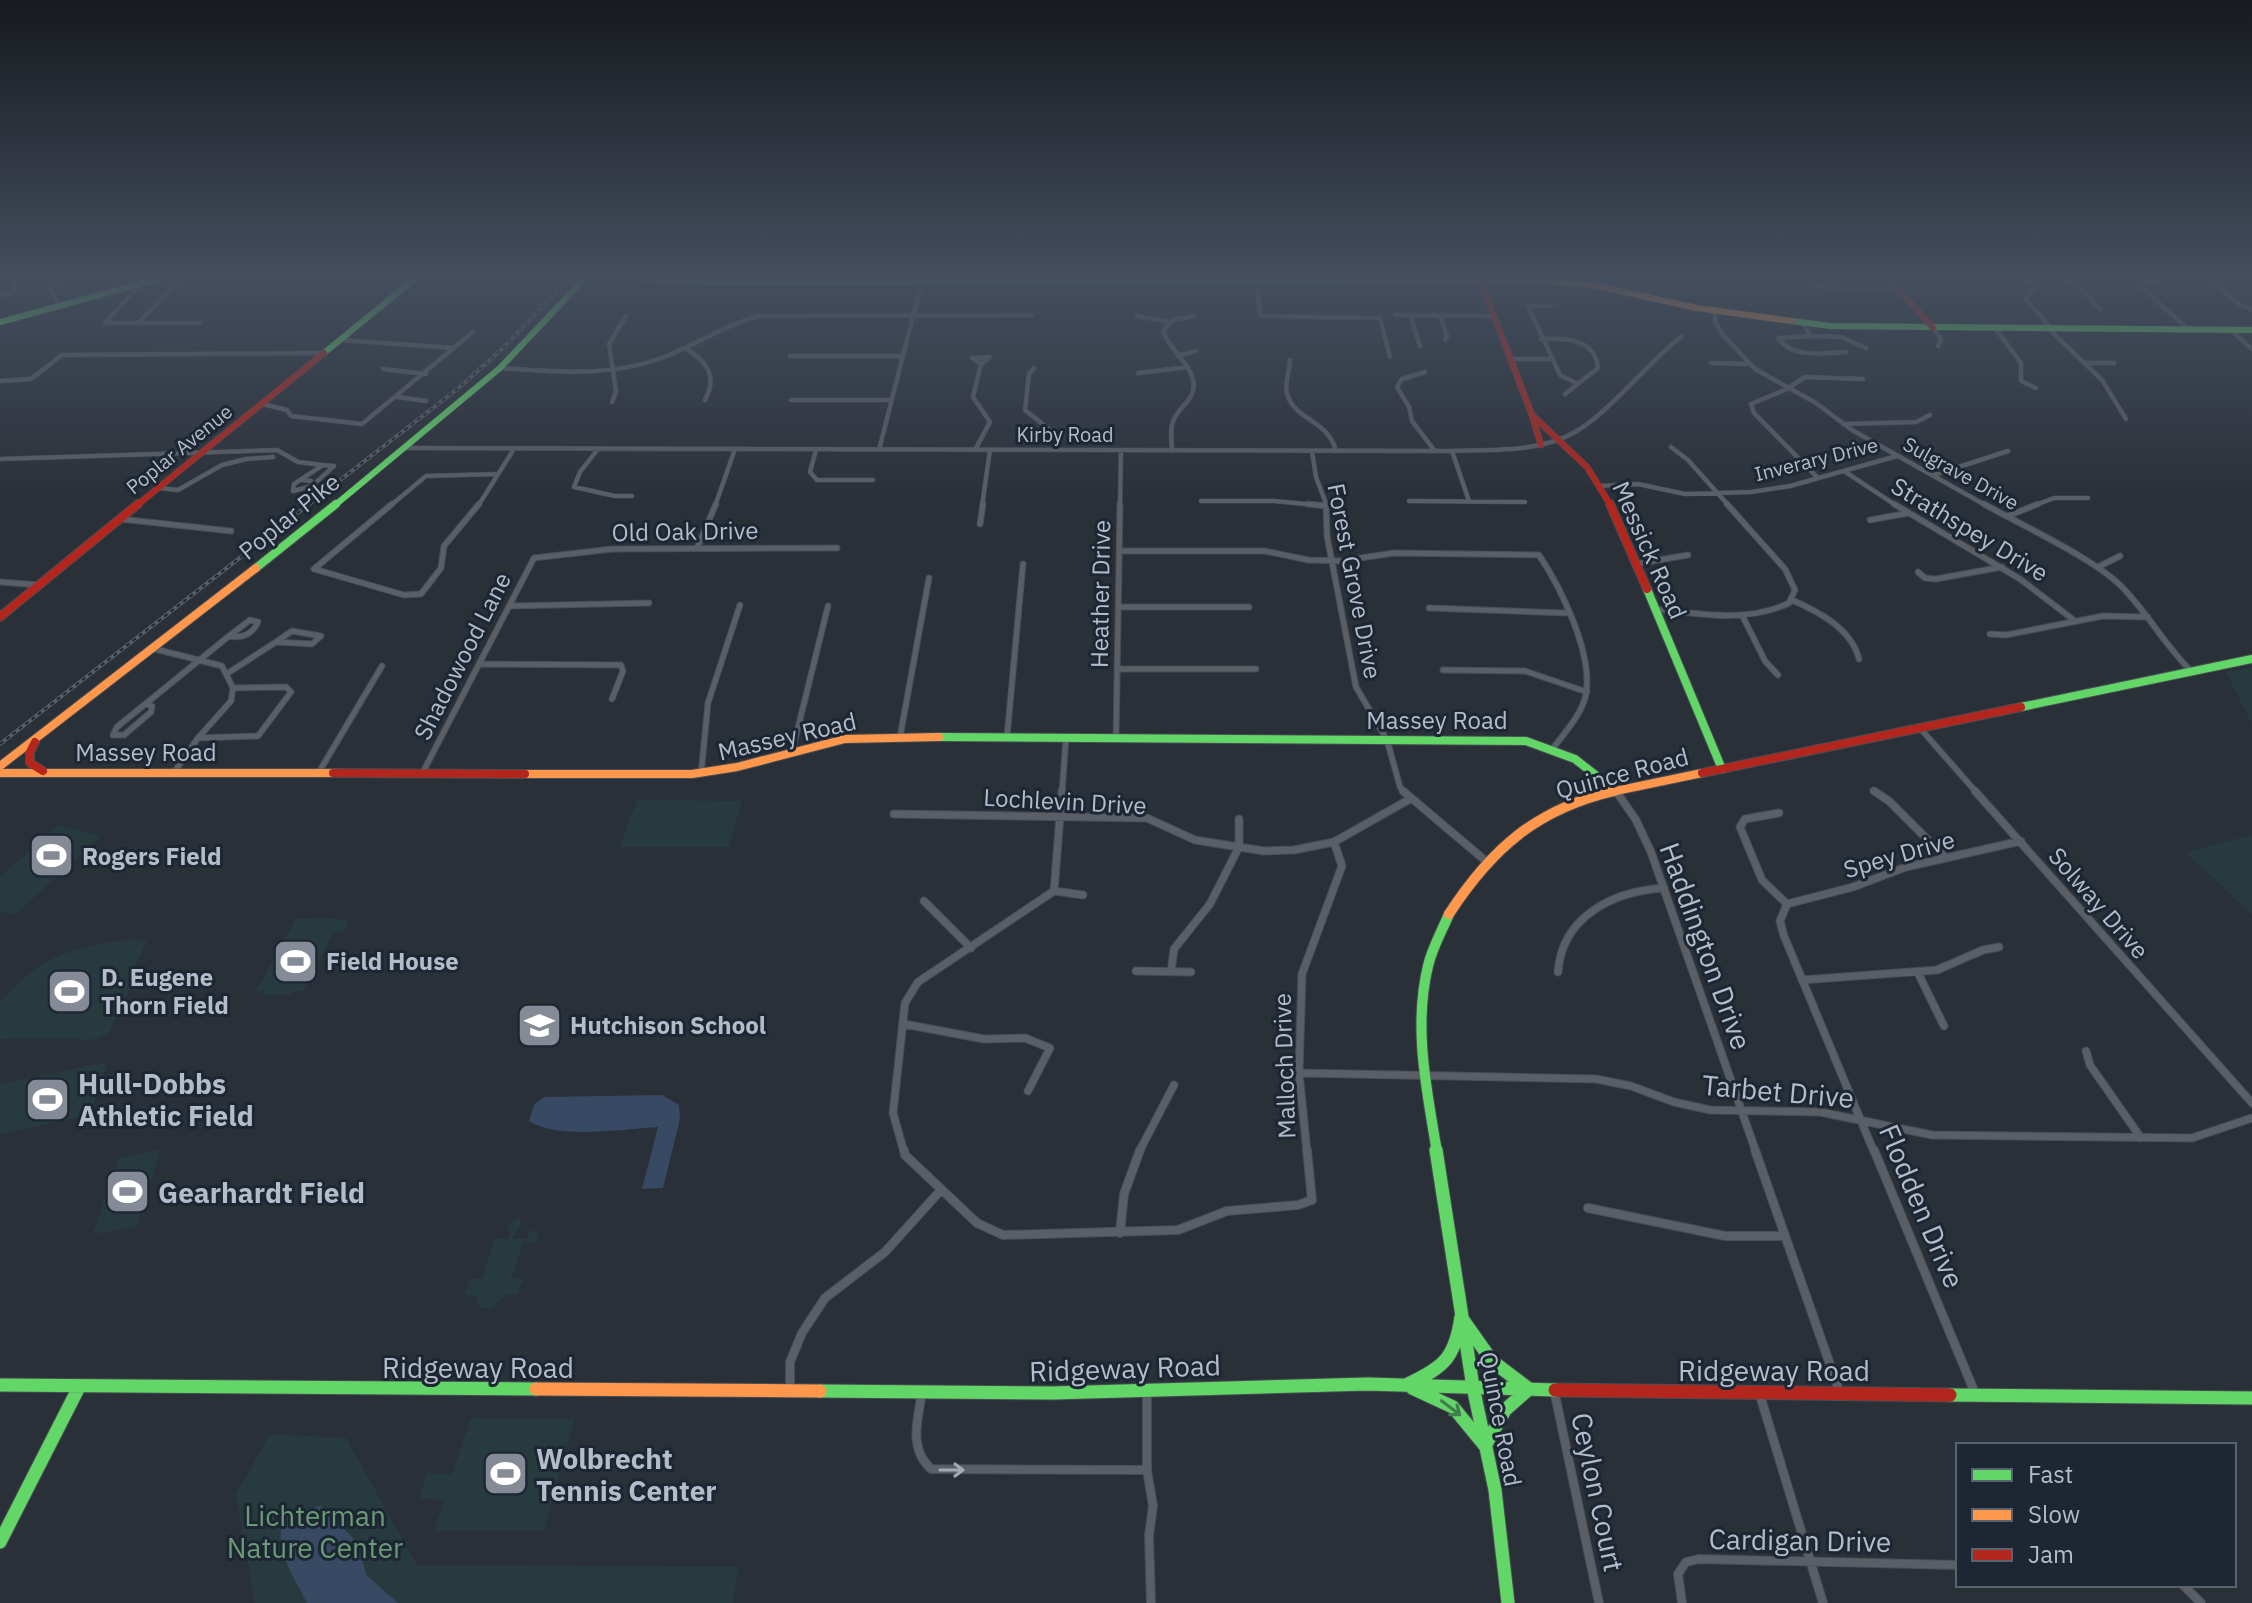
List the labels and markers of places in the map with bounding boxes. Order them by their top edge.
sports icon: Rogers Field [27,832,75,880]
place label: Rogers Field [82,840,222,872]
sports icon: Field House [271,937,319,985]
place label: Field House [326,945,459,977]
place label: D. Eugene Thorn Field [101,961,229,1021]
sports icon: D. Eugene Thorn Field [46,967,94,1015]
school or university icon: Hutchison School [515,1001,563,1049]
place label: Hutchison School [570,1009,766,1041]
place label: Hull-Dobbs Athletic Field [78,1065,254,1134]
sports icon: Hull-Dobbs Athletic Field [23,1075,71,1123]
sports icon: Gearhardt Field [103,1168,151,1216]
place label: Gearhardt Field [158,1174,365,1211]
place label: Wolbrecht Tennis Center [536,1440,717,1509]
sports icon: Wolbrecht Tennis Center [481,1450,529,1498]

